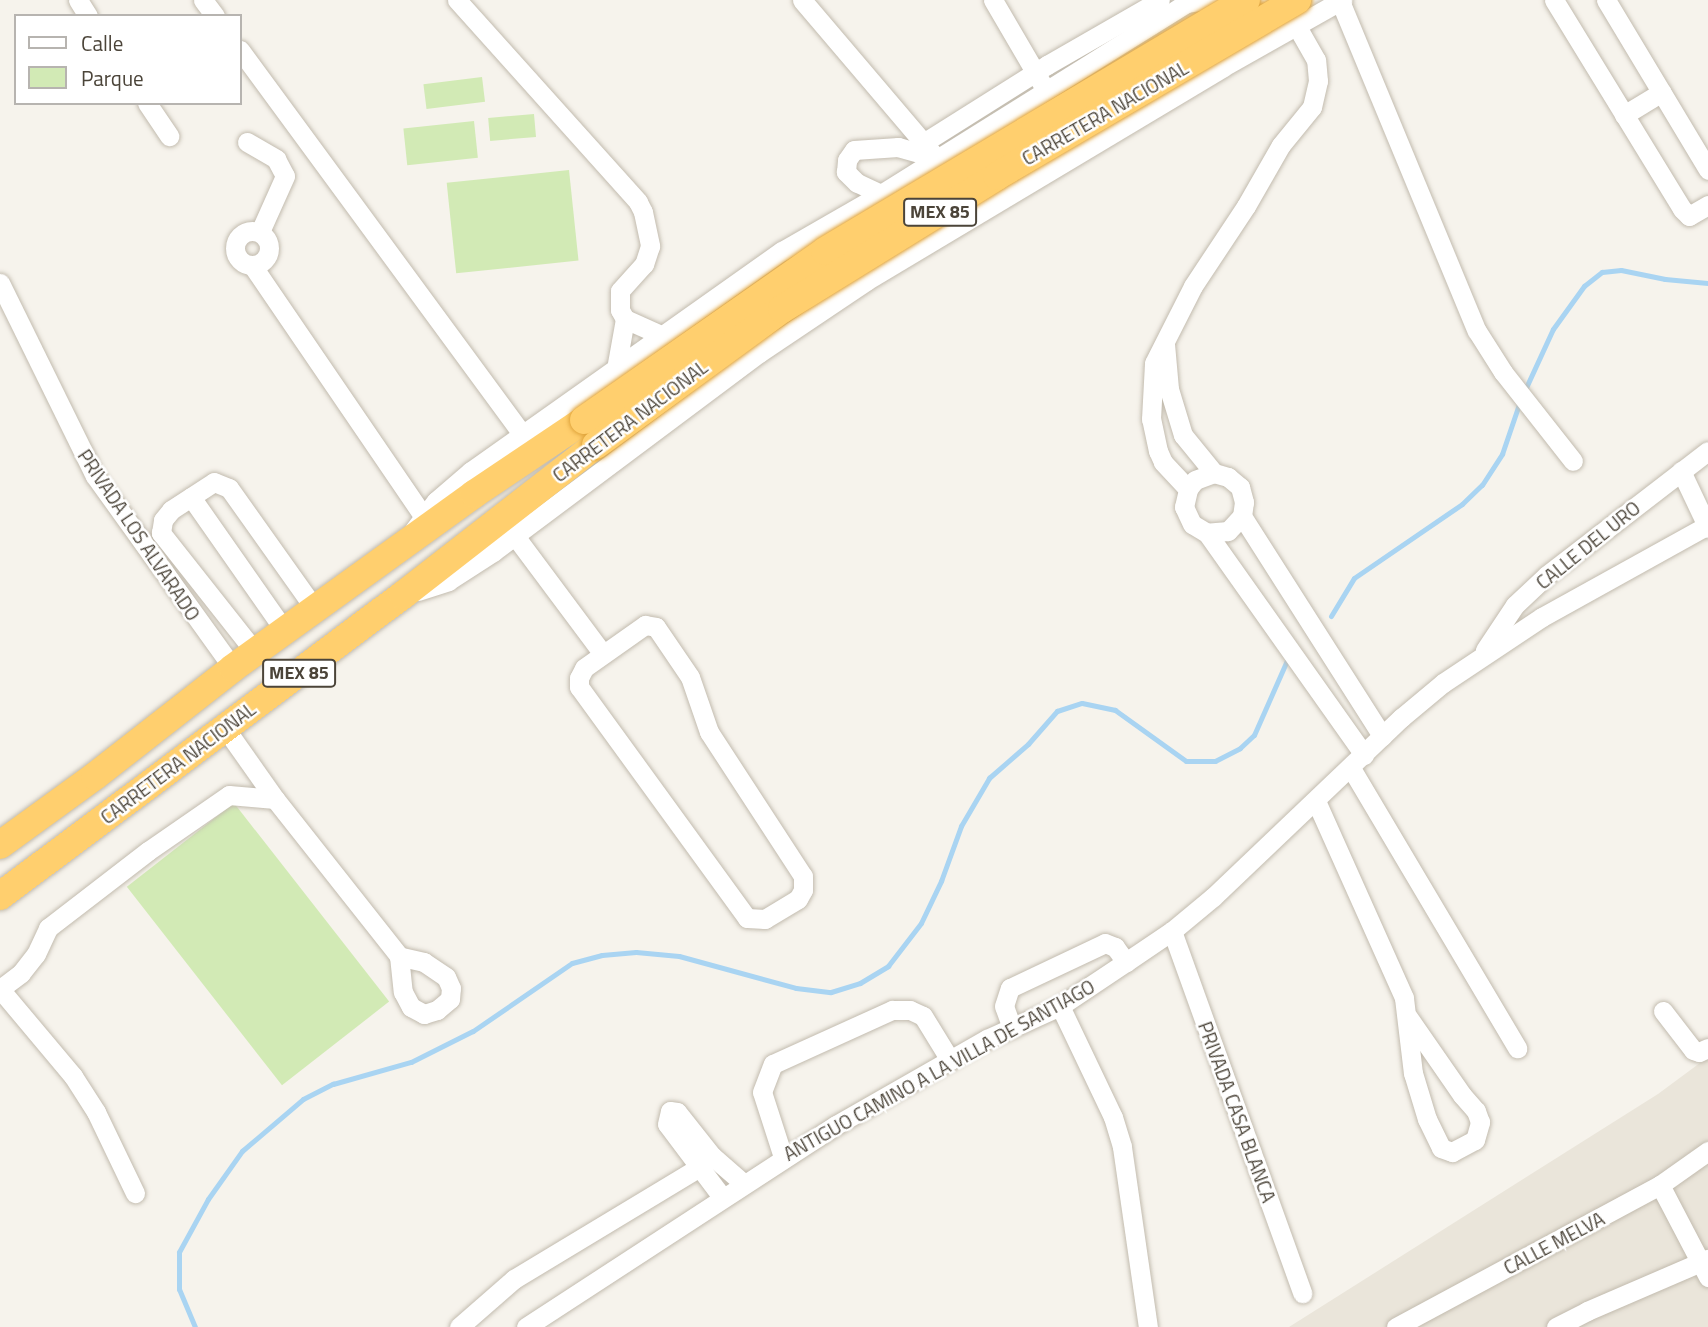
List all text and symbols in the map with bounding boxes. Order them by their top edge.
legend [14,14,242,105]
text: Calle [81,27,123,59]
street label: CARRETERA NACIONAL [1018,56,1192,170]
text: Parque [81,62,144,94]
road number: MEX 85 [902,197,978,226]
street label: CARRETERA NACIONAL [548,355,712,487]
street label: PRIVADA LOS ALVARADO [73,445,205,625]
street label: CALLE DEL URO [1531,496,1645,594]
road number: MEX 85 [260,658,338,688]
street label: CARRETERA NACIONAL [96,697,260,829]
street label: ANTIGUO CAMINO A LA VILLA DE SANTIAGO [779,975,1099,1165]
street label: PRIVADA CASA BLANCA [1194,1018,1280,1206]
street label: CALLE MELVA [1500,1207,1608,1279]

